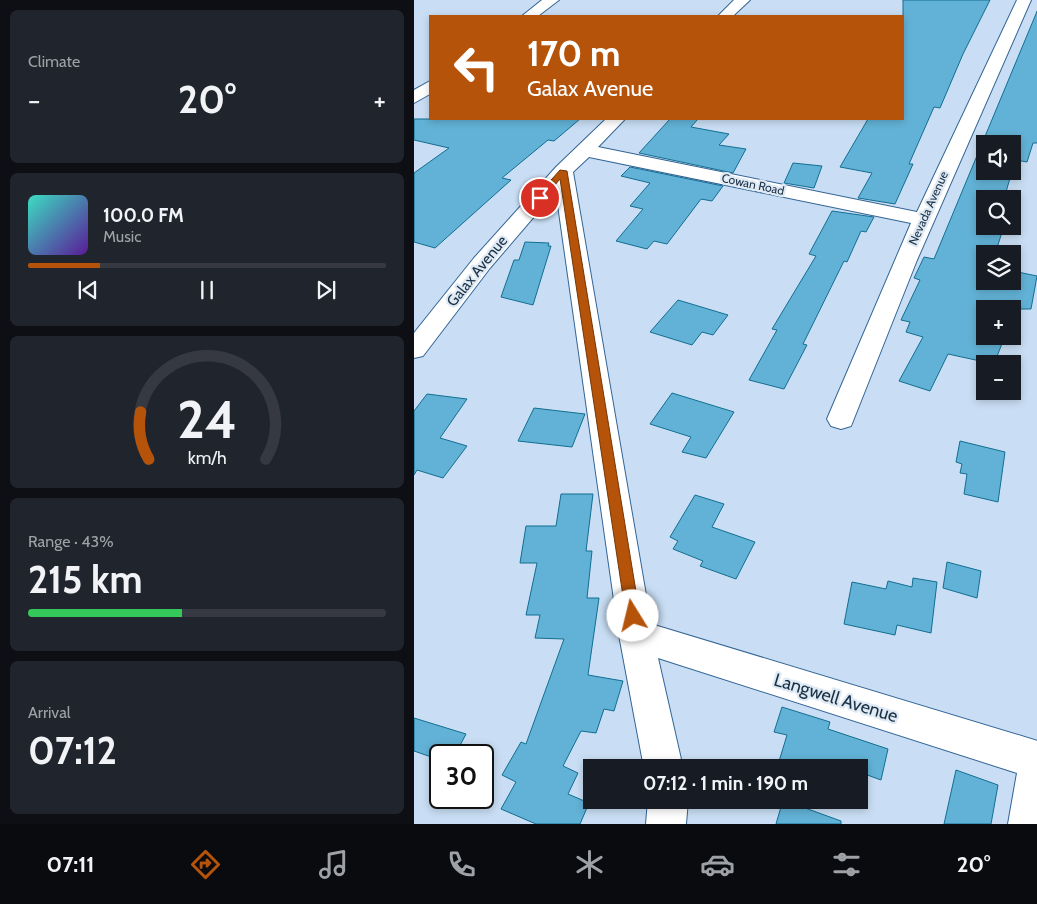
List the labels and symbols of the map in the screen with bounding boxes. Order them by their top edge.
street label: Nevada Avenue [905,169,951,247]
street label: Cowan Road [720,170,786,198]
pin [519,177,561,219]
street label: Galax Avenue [443,232,511,310]
position arrow [606,589,658,641]
street label: Langwell Avenue [771,669,901,727]
speed limit sign: 30 [429,744,494,809]

